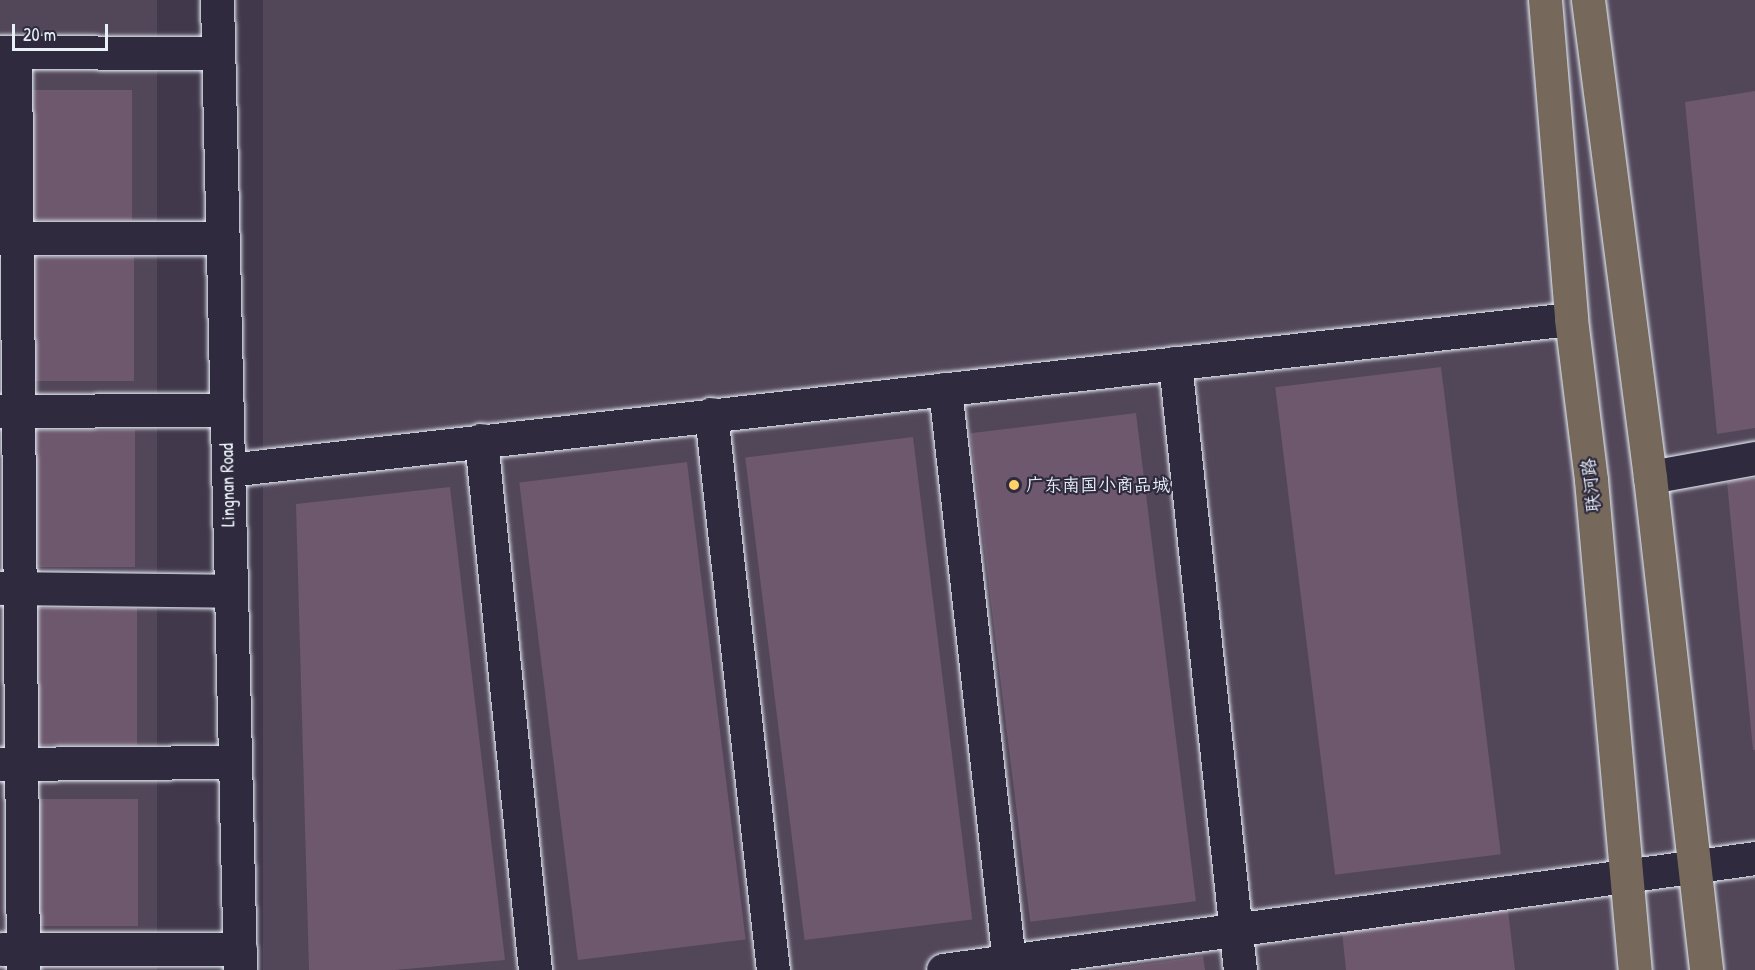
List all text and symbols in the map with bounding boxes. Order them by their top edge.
scale bar [15,12,111,50]
text: 20 m [23,22,56,47]
street label: Lingnan Road [216,443,240,527]
street label: 联河路 [1577,457,1605,513]
place label: 广东南国小商品城 [1026,474,1170,496]
marker: 广东南国小商品城 [1007,478,1021,492]

